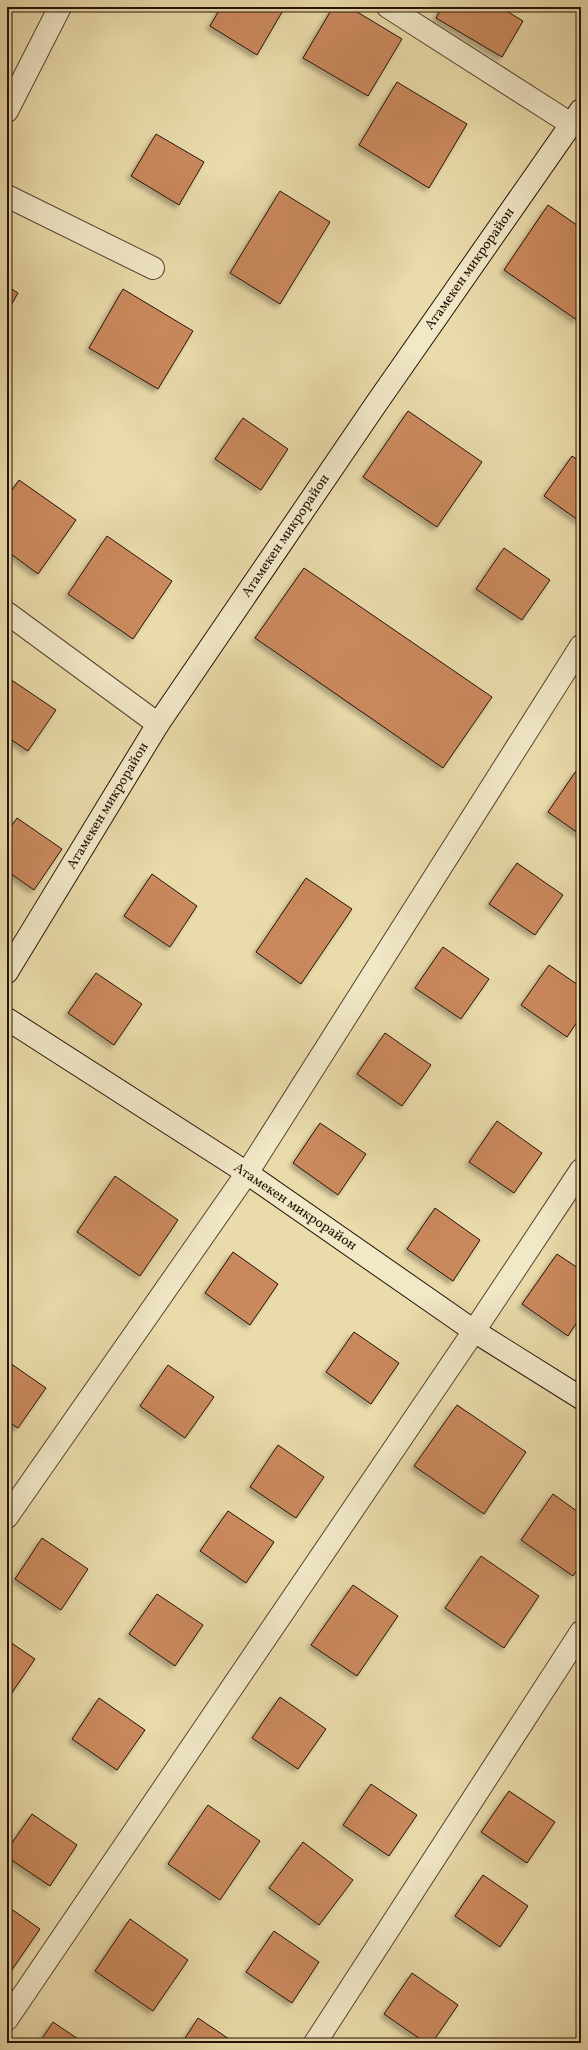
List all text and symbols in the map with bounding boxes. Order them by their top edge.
street label: Атамекен микрорайон [421,204,520,334]
street label: Атамекен микрорайон [238,470,335,601]
street label: Атамекен микрорайон [63,739,154,873]
street label: Атамекен микрорайон [230,1159,361,1256]

